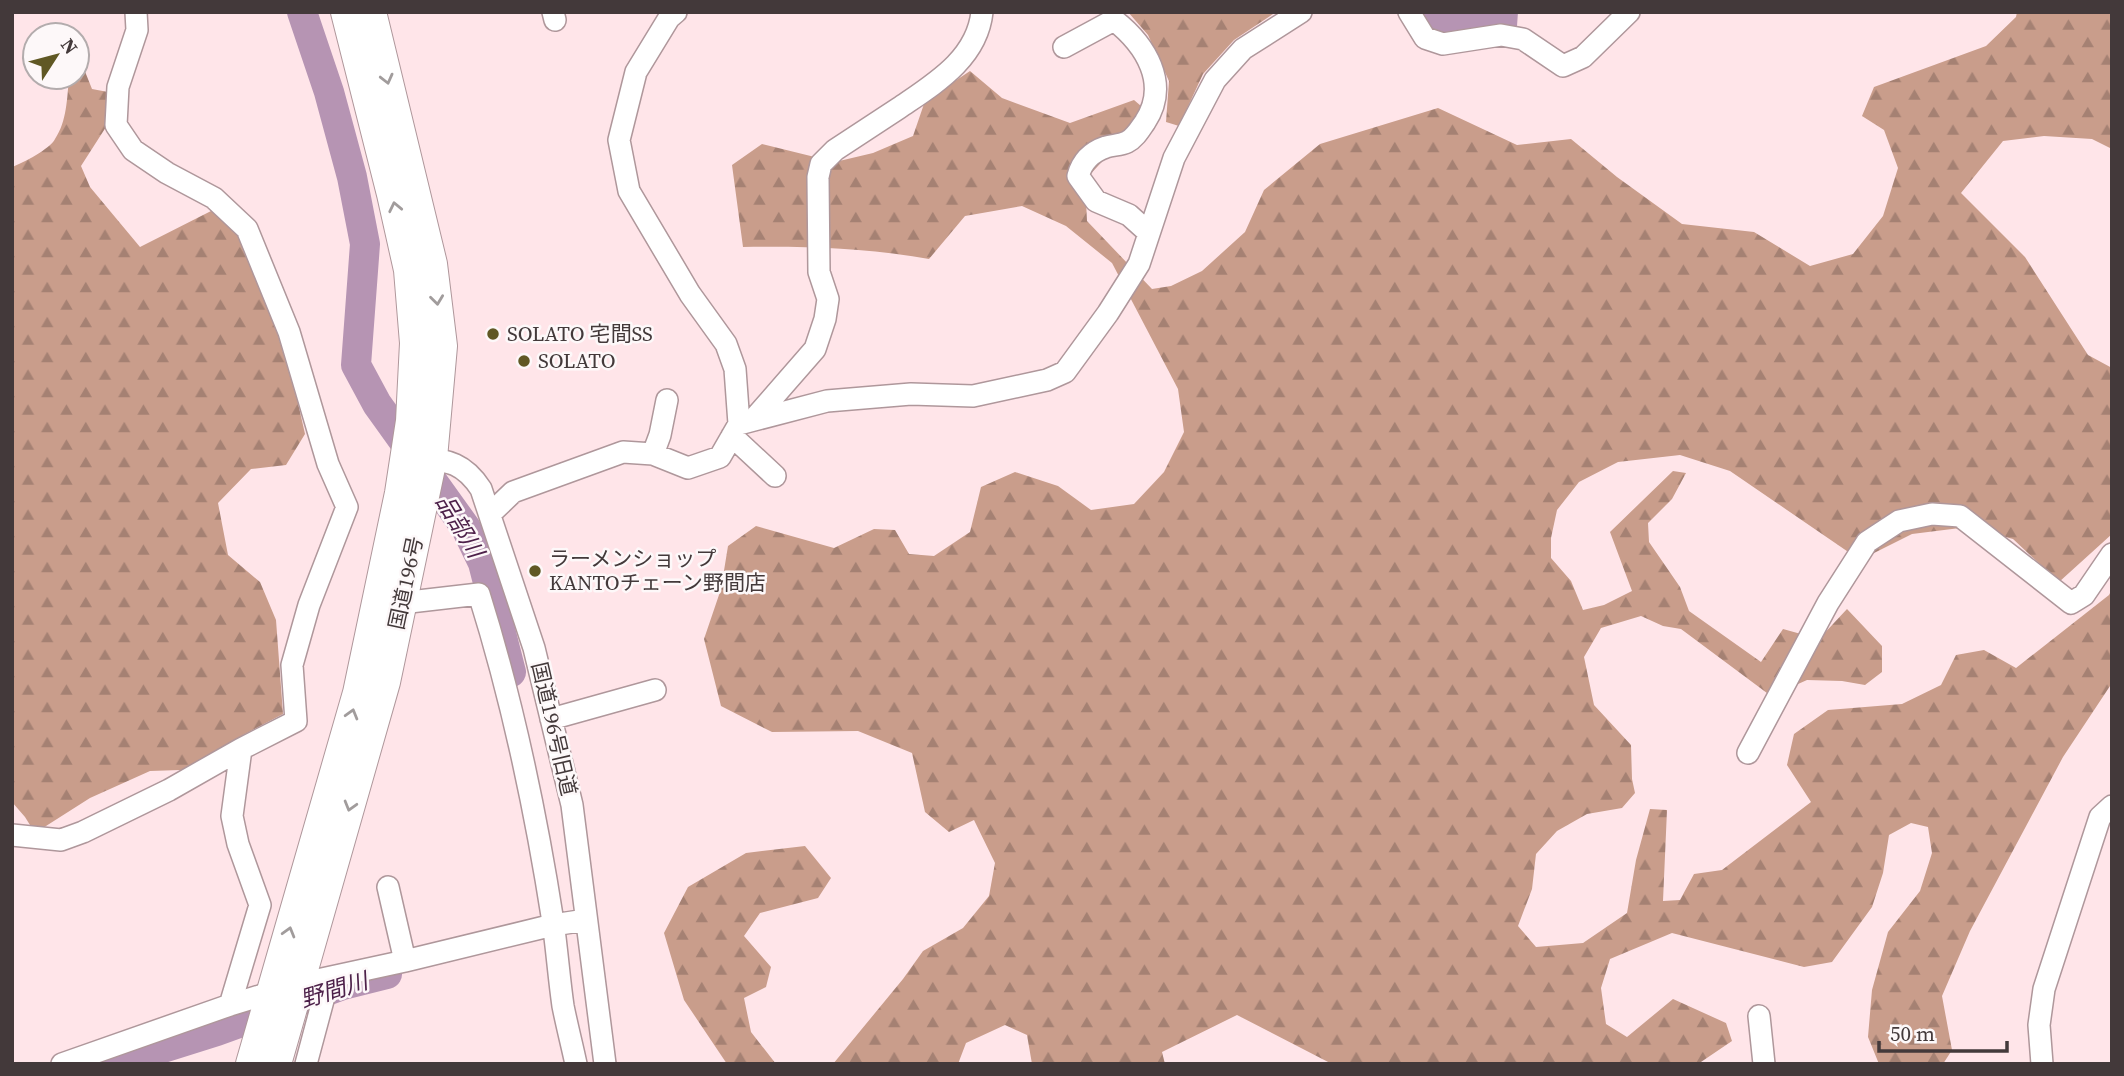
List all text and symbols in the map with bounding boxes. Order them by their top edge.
north arrow [21,21,91,91]
text: N [55,33,84,59]
one-way arrow [379,72,394,84]
one-way arrow [389,201,404,213]
one-way arrow [429,295,444,306]
place label: SOLATO 宅間SS [507,319,653,348]
marker: SOLATO 宅間SS [485,326,501,342]
place label: SOLATO [538,346,616,375]
marker: SOLATO [516,353,532,369]
water label: 品部川 [429,488,493,566]
street label: 国道196号 [382,534,430,632]
place label: ラーメンショップ KANTOチェーン野間店 [549,544,766,597]
marker: ラーメンショップ KANTOチェーン野間店 [527,563,543,579]
street label: 国道196号旧道 [525,659,584,799]
one-way arrow [344,708,358,720]
one-way arrow [343,799,358,811]
one-way arrow [280,927,295,939]
water label: 野間川 [296,964,375,1015]
scale bar [1879,1010,2007,1054]
text: 50 m [1890,1019,1935,1048]

